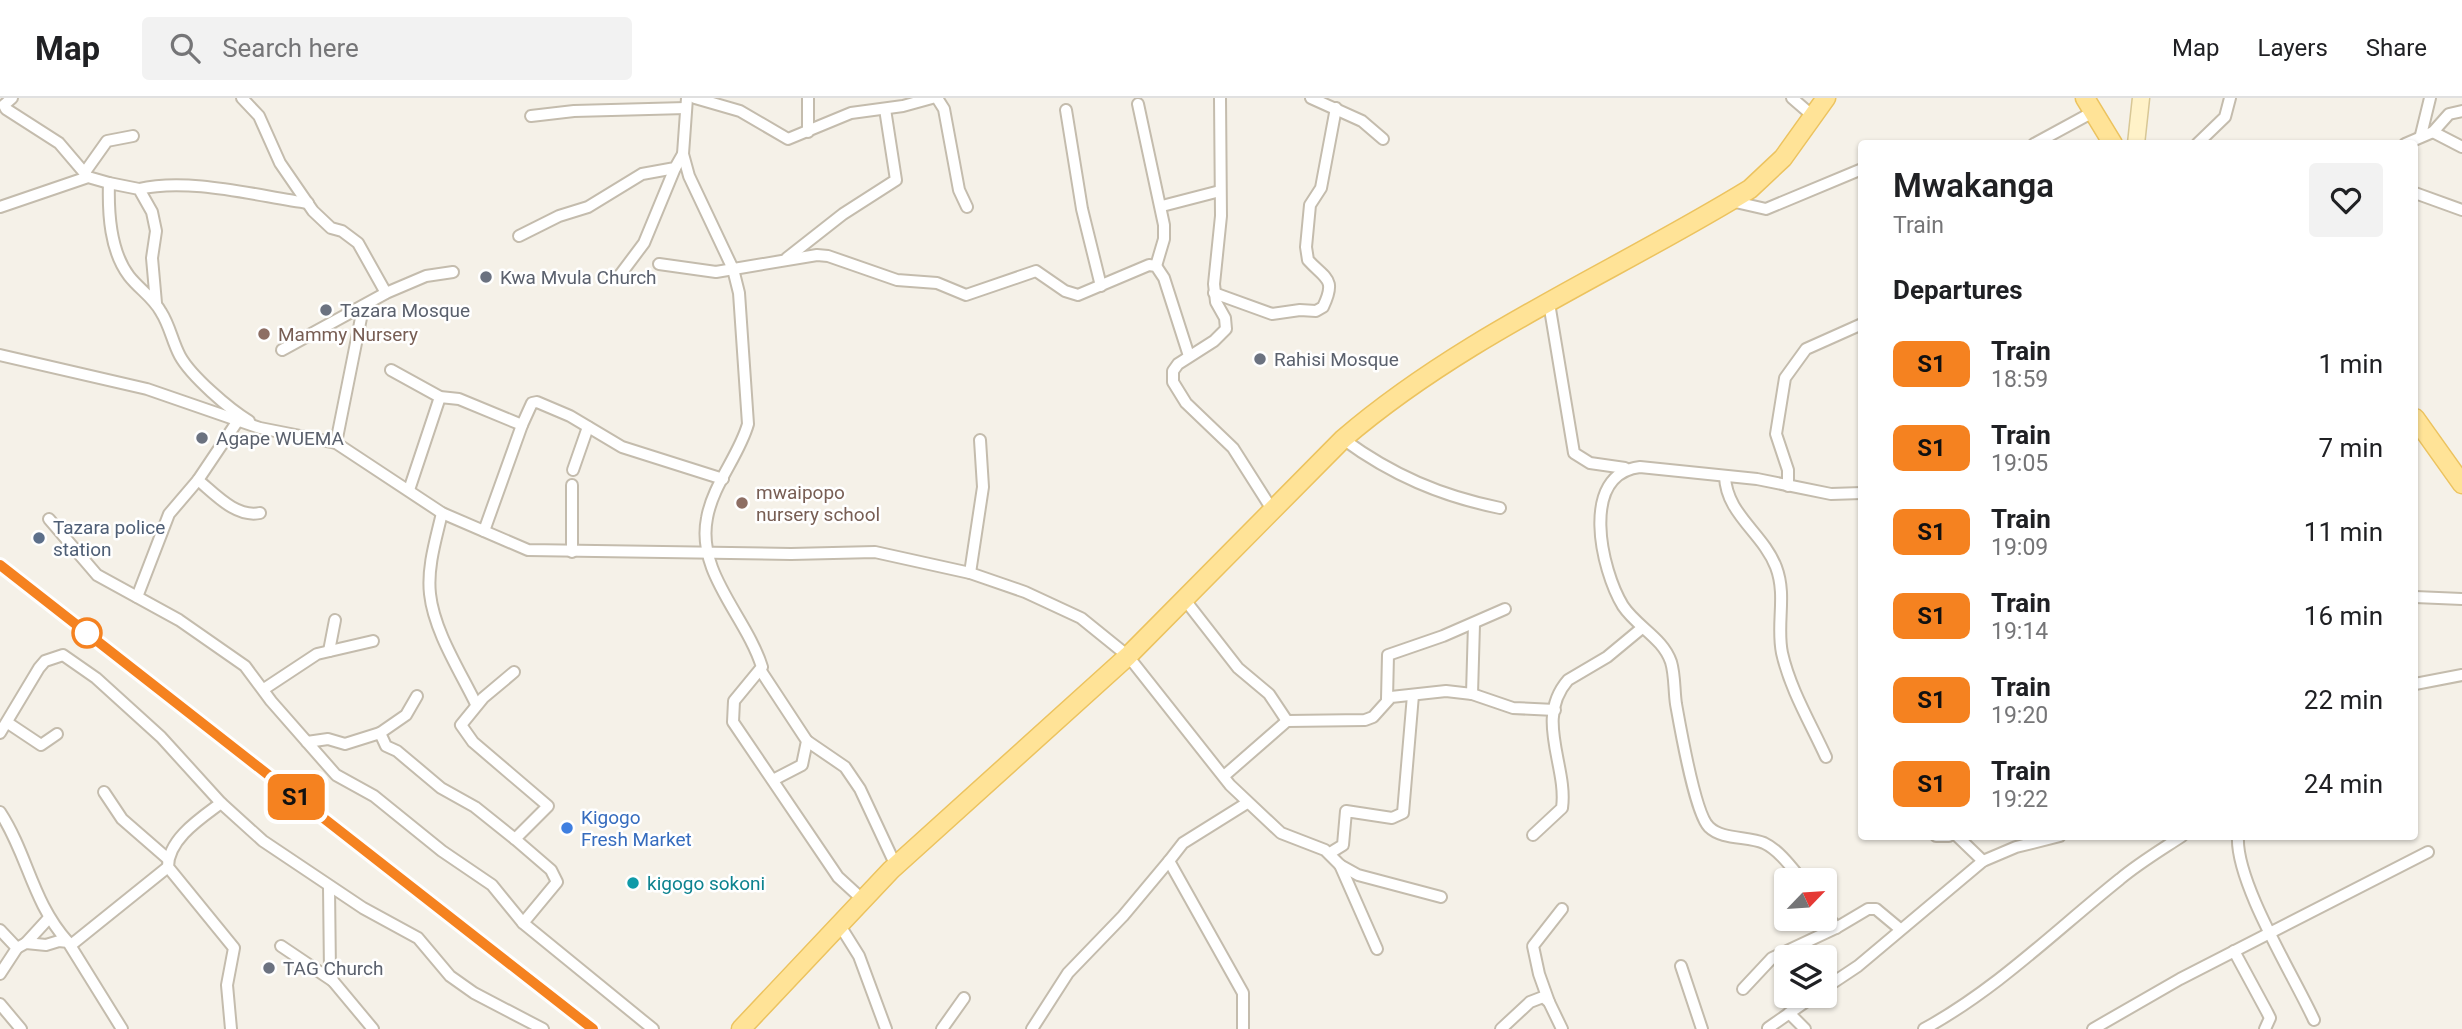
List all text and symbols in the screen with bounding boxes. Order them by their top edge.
search box [142,17,632,80]
text: Map [35,29,100,68]
icon: search [166,29,204,67]
text: Search here [222,33,359,63]
text: Map [2172,34,2220,62]
text: Layers [2258,34,2328,62]
text: Share [2366,34,2427,62]
button: heart [2309,163,2383,237]
text: Mwakanga [1893,166,2054,205]
text: Train [1893,212,1944,239]
place label: Kwa Mvula Church [500,266,657,289]
marker: Kwa Mvula Church [478,269,494,285]
text: Departures [1893,275,2023,305]
place label: Tazara Mosque [340,299,470,322]
marker: Tazara Mosque [318,302,334,318]
place label: Mammy Nursery [278,323,418,346]
marker: Mammy Nursery [256,326,272,342]
text: Train [1991,336,2051,366]
place label: Rahisi Mosque [1274,348,1399,371]
text: 1 min [2318,349,2383,379]
text: S1 [1917,350,1946,378]
marker: Rahisi Mosque [1252,351,1268,367]
text: 18:59 [1991,366,2048,393]
text: Train [1991,420,2051,450]
place label: Agape WUEMA [216,427,345,450]
marker: Agape WUEMA [194,430,210,446]
text: 7 min [2318,433,2383,463]
text: S1 [1917,434,1946,462]
text: 19:05 [1991,450,2048,477]
place label: mwaipopo nursery school [756,481,880,526]
marker: mwaipopo nursery school [734,495,750,511]
text: Train [1991,504,2051,534]
place label: Tazara police station [53,516,165,561]
text: 11 min [2304,517,2383,547]
text: S1 [1917,518,1946,546]
marker: Tazara police station [31,530,47,546]
text: 19:09 [1991,534,2048,561]
text: Train [1991,588,2051,618]
text: 16 min [2304,601,2383,631]
text: S1 [1917,602,1946,630]
unlabelled marker [72,618,102,648]
text: 19:14 [1991,618,2048,645]
text: Train [1991,672,2051,702]
text: 22 min [2304,685,2383,715]
text: S1 [1917,686,1946,714]
text: 19:20 [1991,702,2048,729]
text: Train [1991,756,2051,786]
text: 24 min [2304,769,2383,799]
text: S1 [1917,770,1946,798]
line badge: S1 [264,774,328,820]
text: S1 [282,783,310,811]
text: 19:22 [1991,786,2048,813]
place label: Kigogo Fresh Market [581,806,692,851]
marker: Kigogo Fresh Market [559,820,575,836]
north arrow [1774,868,1838,931]
map controls [1774,868,1837,1008]
place label: kigogo sokoni [647,872,765,895]
marker: kigogo sokoni [625,875,641,891]
button: layers [1774,945,1837,1008]
place label: TAG Church [283,957,384,980]
marker: TAG Church [261,960,277,976]

